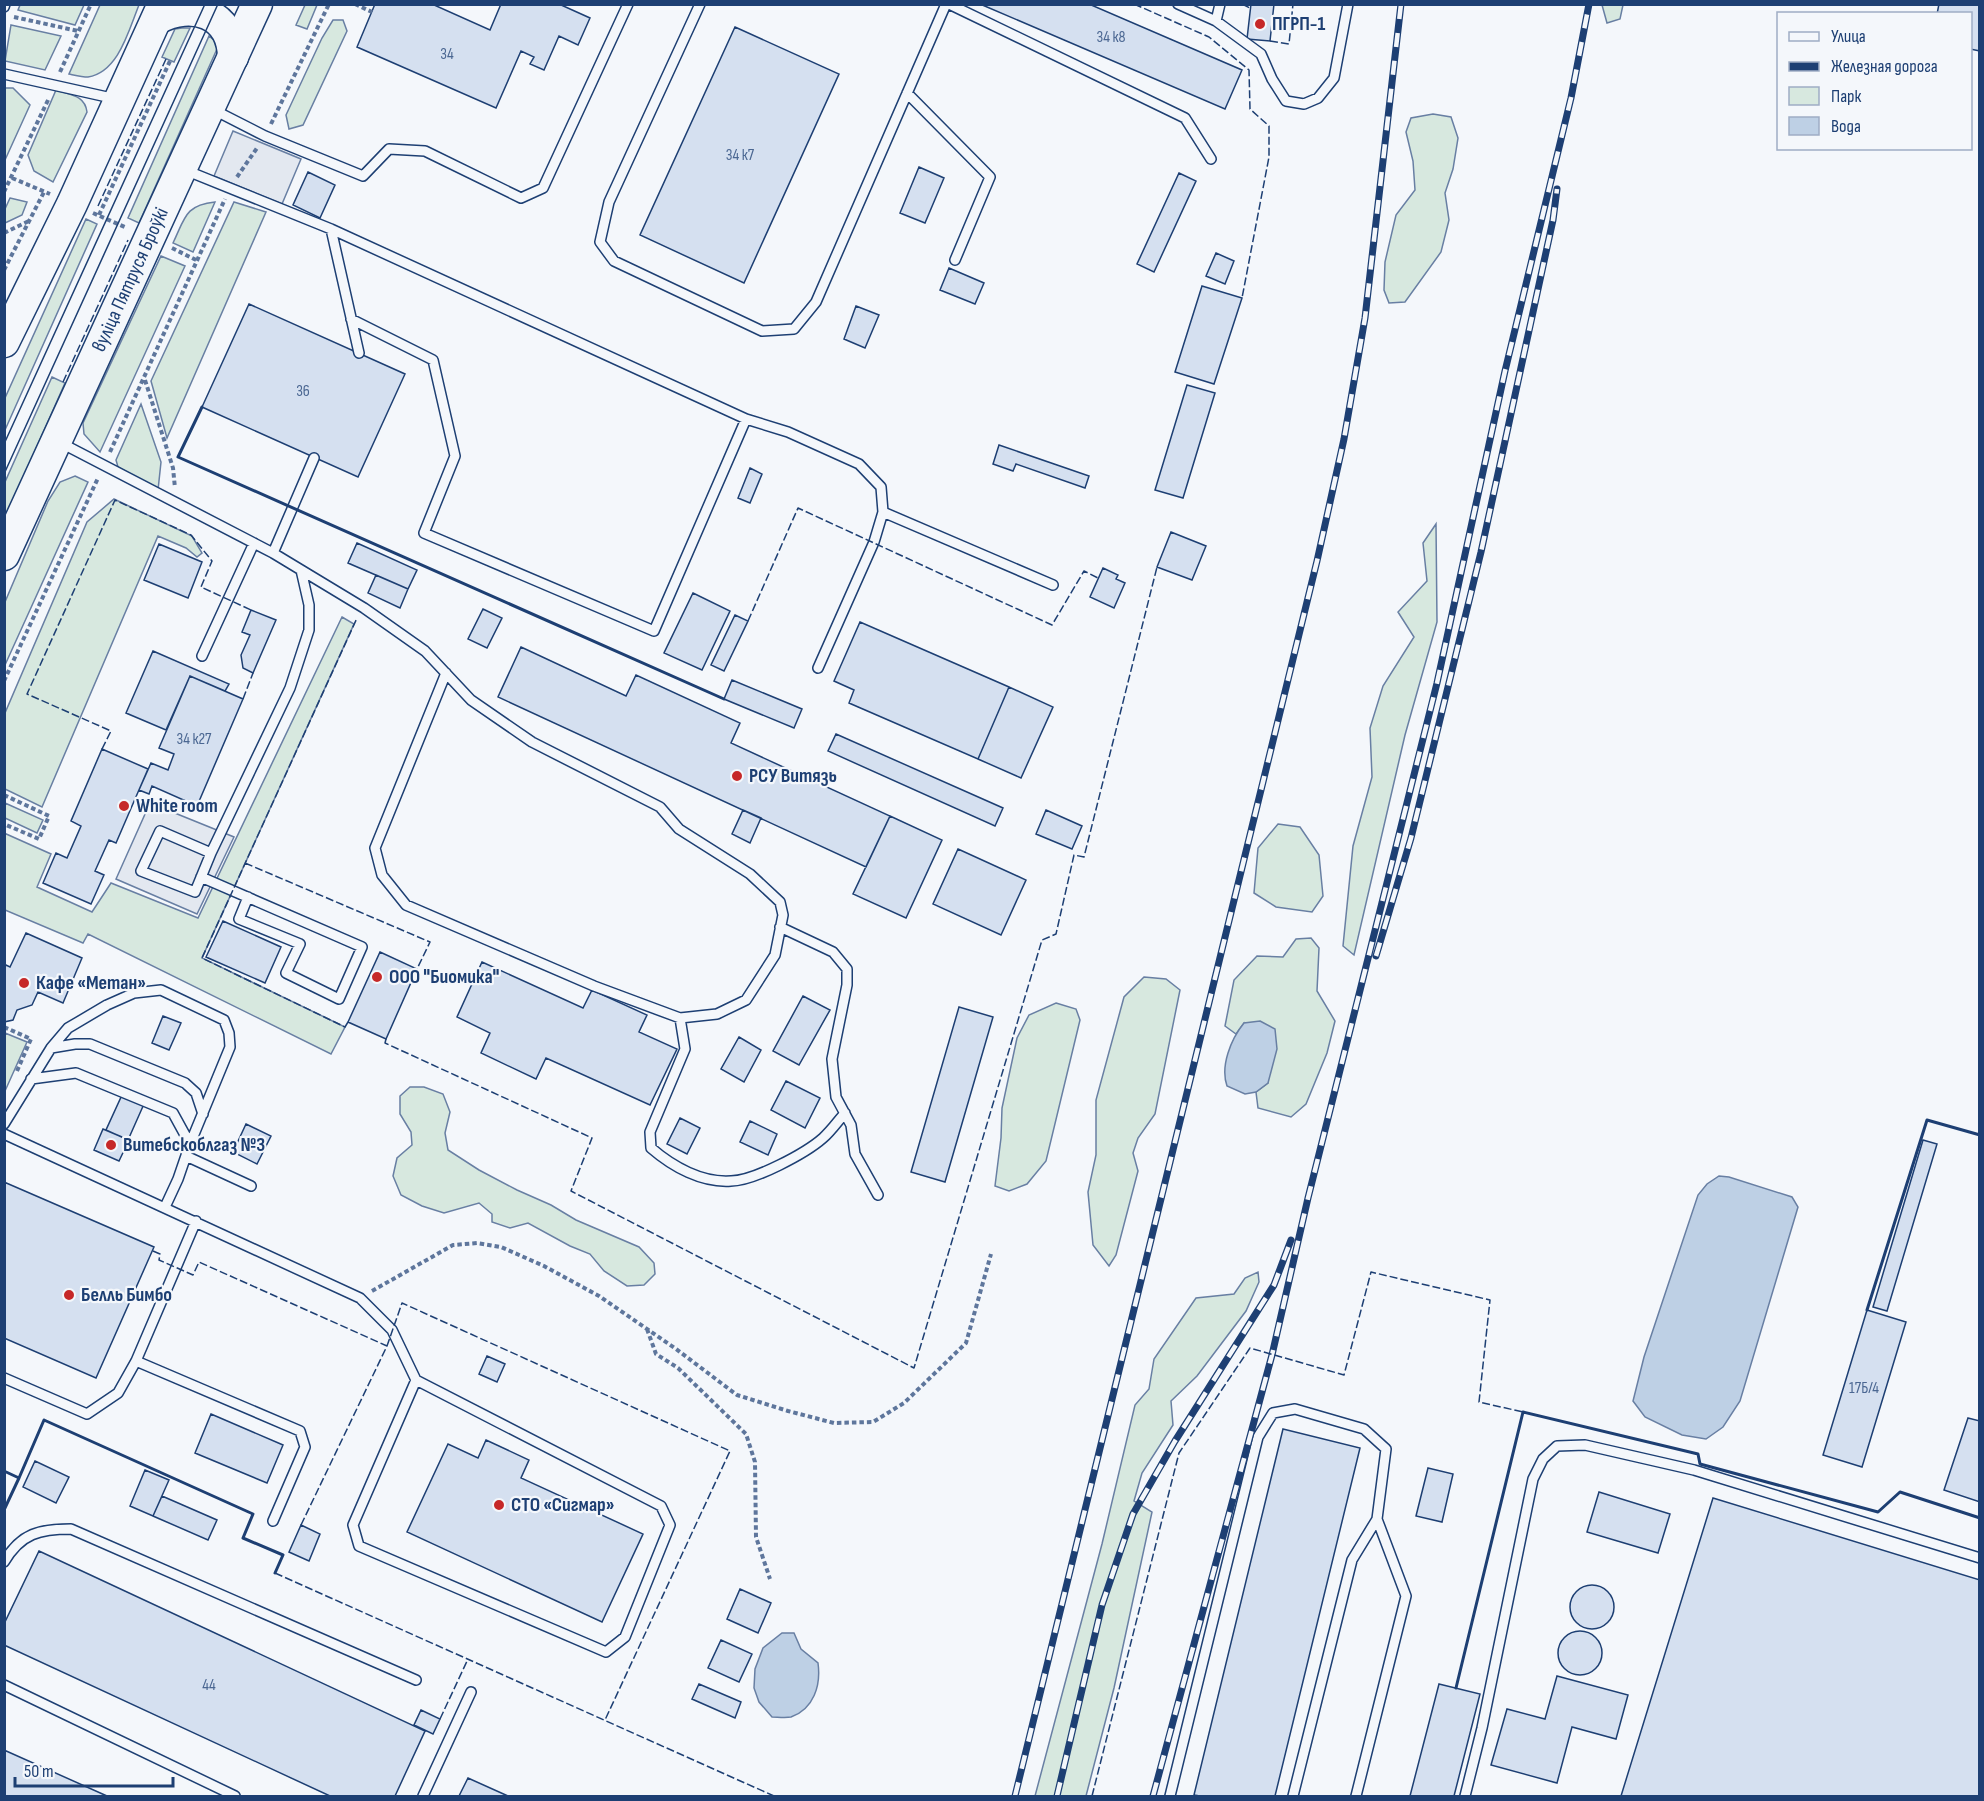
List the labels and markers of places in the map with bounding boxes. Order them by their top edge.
place label: ПГРП-1 [1272,12,1325,36]
marker: ПГРП-1 [1253,17,1267,31]
place label: РСУ Витязь [749,764,837,788]
marker: РСУ Витязь [730,769,744,783]
place label: White room [136,794,218,818]
marker: White room [117,799,131,813]
place label: ООО "Биомика" [389,965,500,989]
marker: ООО "Биомика" [370,970,384,984]
place label: Кафе «Метан» [36,971,146,995]
marker: Кафе «Метан» [17,976,31,990]
place label: Витебскоблгаз №3 [123,1133,265,1157]
marker: Витебскоблгаз №3 [104,1138,118,1152]
place label: Белль Бимбо [81,1283,172,1307]
marker: Белль Бимбо [62,1288,76,1302]
place label: СТО «Сигмар» [511,1493,615,1517]
marker: СТО «Сигмар» [492,1498,506,1512]

